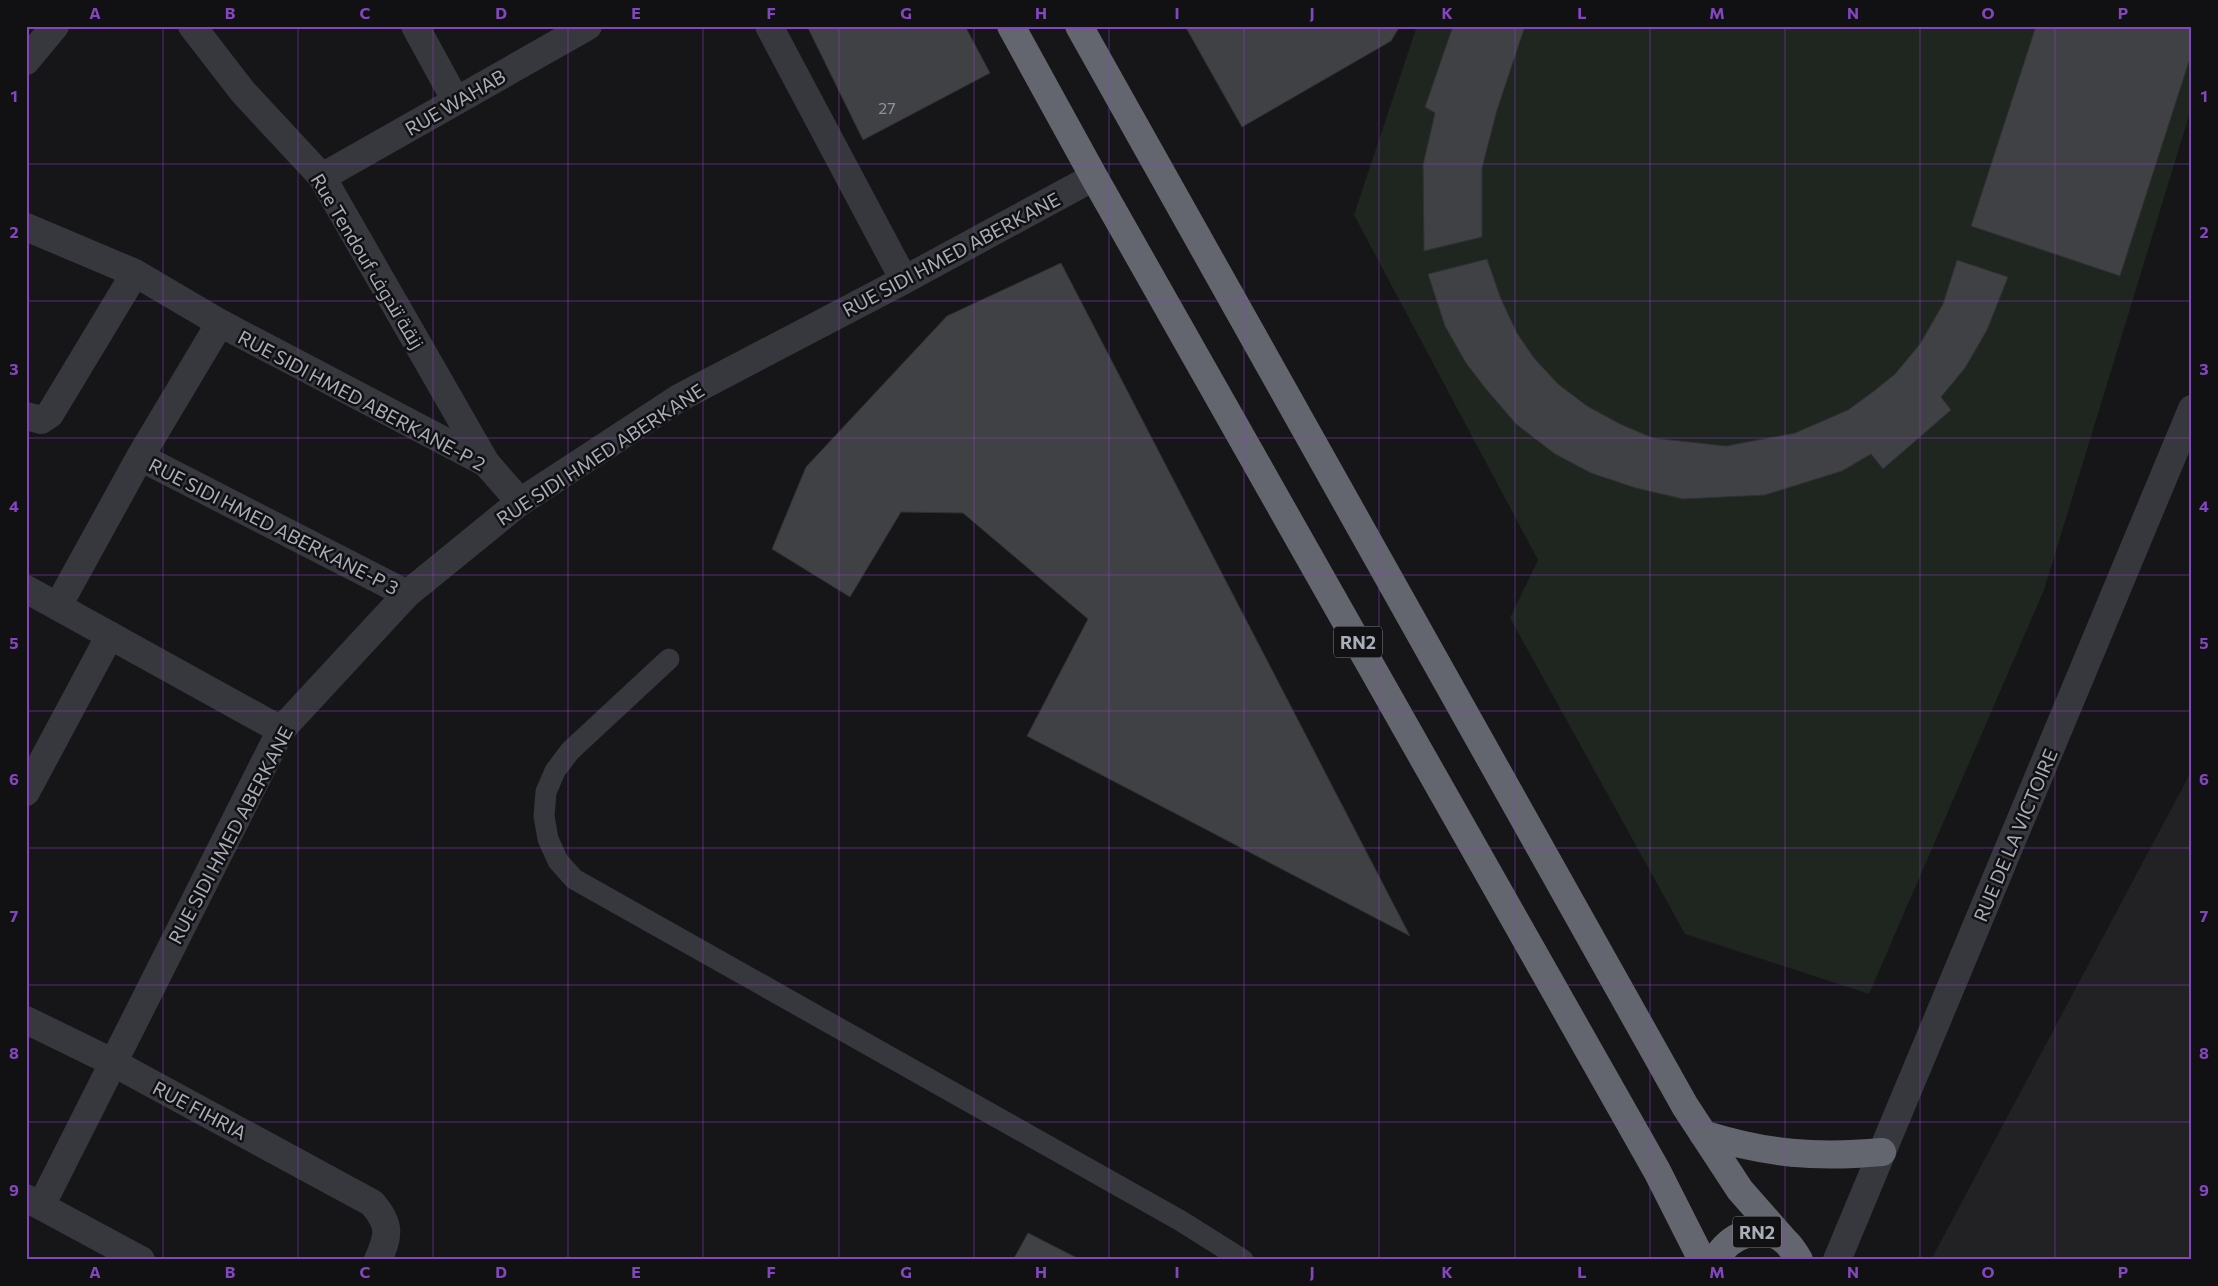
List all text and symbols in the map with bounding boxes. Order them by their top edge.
text: A [89,3,101,22]
text: B [225,3,236,22]
text: C [360,3,371,22]
text: D [495,3,507,22]
text: E [631,3,641,22]
text: F [766,3,776,22]
text: G [900,3,912,22]
text: H [1035,3,1047,22]
text: I [1174,3,1180,22]
text: J [1309,3,1315,22]
text: K [1441,3,1453,22]
text: L [1577,3,1587,22]
text: M [1709,3,1725,22]
text: N [1847,3,1859,22]
text: O [1981,3,1995,22]
text: P [2118,3,2128,22]
street label: RUE WAHAB [401,64,509,140]
text: 1 [10,86,18,105]
text: 1 [2200,86,2208,105]
house number: 27 [878,98,896,117]
street label: Rue Tendouf زنقة تندوف [306,169,429,353]
street label: RUE SIDI HMED ABERKANE [838,187,1064,321]
text: 2 [9,222,19,241]
text: 2 [2199,222,2209,241]
street label: RUE SIDI HMED ABERKANE-P 2 [234,325,490,475]
text: 3 [9,359,19,378]
text: 3 [2199,359,2209,378]
street label: RUE SIDI HMED ABERKANE [492,378,708,530]
street label: RUE SIDI HMED ABERKANE-P 3 [145,453,403,599]
text: 4 [9,496,19,515]
text: 4 [2199,496,2209,515]
road number: RN2 [1334,626,1382,658]
text: 5 [9,633,19,652]
text: 5 [2199,633,2209,652]
street label: RUE SIDI HMED ABERKANE [163,722,297,948]
street label: RUE DE LA VICTOIRE [1968,745,2062,925]
text: 6 [9,769,19,788]
text: 6 [2199,769,2209,788]
text: 7 [10,906,19,925]
text: 7 [2200,906,2209,925]
text: 8 [9,1043,19,1062]
text: 8 [2199,1043,2209,1062]
street label: RUE FIHRIA [149,1076,251,1144]
text: 9 [9,1180,19,1199]
text: 9 [2199,1180,2209,1199]
road number: RN2 [1733,1216,1781,1248]
text: A [89,1262,101,1281]
text: B [225,1262,236,1281]
text: C [360,1262,371,1281]
text: D [495,1262,507,1281]
text: E [631,1262,641,1281]
text: F [766,1262,776,1281]
text: G [900,1262,912,1281]
text: H [1035,1262,1047,1281]
text: I [1174,1262,1180,1281]
text: J [1309,1262,1315,1281]
text: K [1441,1262,1453,1281]
text: L [1577,1262,1587,1281]
text: M [1709,1262,1725,1281]
text: N [1847,1262,1859,1281]
text: O [1981,1262,1995,1281]
text: P [2118,1262,2128,1281]

